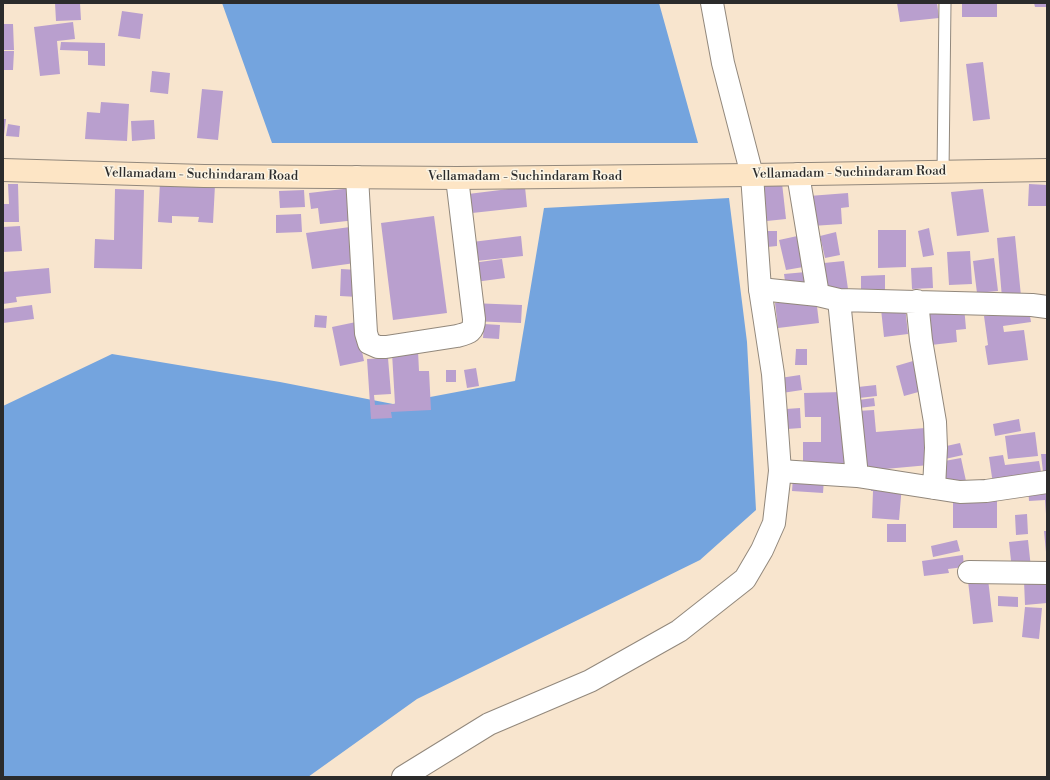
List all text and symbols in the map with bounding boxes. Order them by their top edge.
street label: Vellamadam - Suchindaram Road [752,164,946,182]
street label: Vellamadam - Suchindaram Road [104,166,298,184]
street label: Vellamadam - Suchindaram Road [428,169,622,185]

